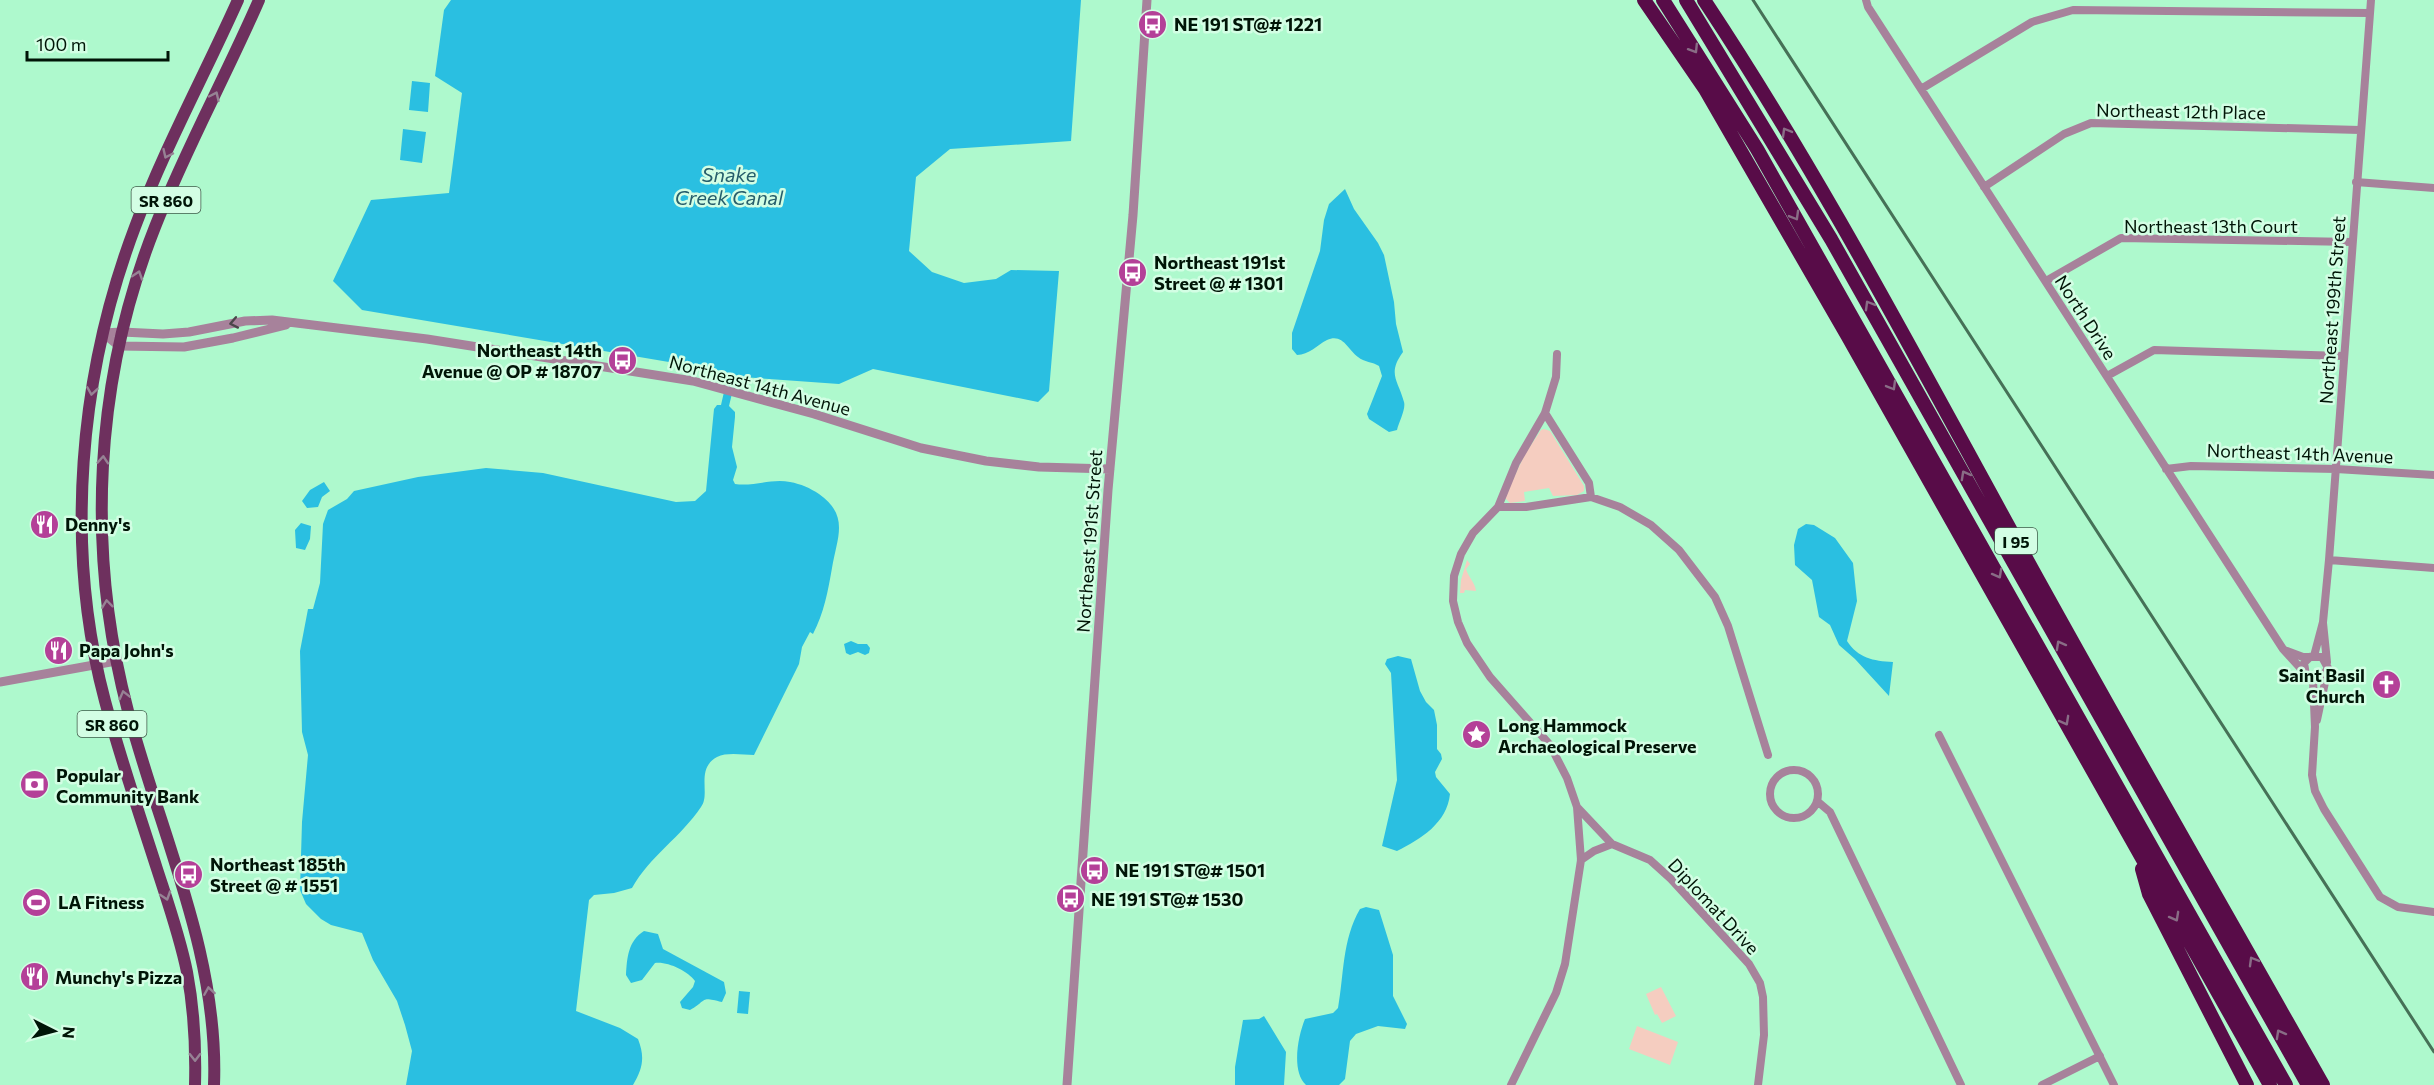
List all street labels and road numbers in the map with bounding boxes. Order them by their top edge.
street label: Northeast 12th Place [2096,99,2266,123]
road number: SR 860 [132,187,201,213]
street label: Northeast 13th Court [2124,215,2298,237]
street label: Northeast 199th Street [2314,215,2350,405]
street label: North Drive [2051,271,2121,363]
street label: Northeast 14th Avenue [667,350,853,420]
street label: Northeast 14th Avenue [2206,439,2394,467]
street label: Northeast 191st Street [1072,449,1106,633]
road number: I 95 [1995,528,2037,554]
road number: SR 860 [78,711,146,737]
street label: Diplomat Drive [1664,853,1764,959]

